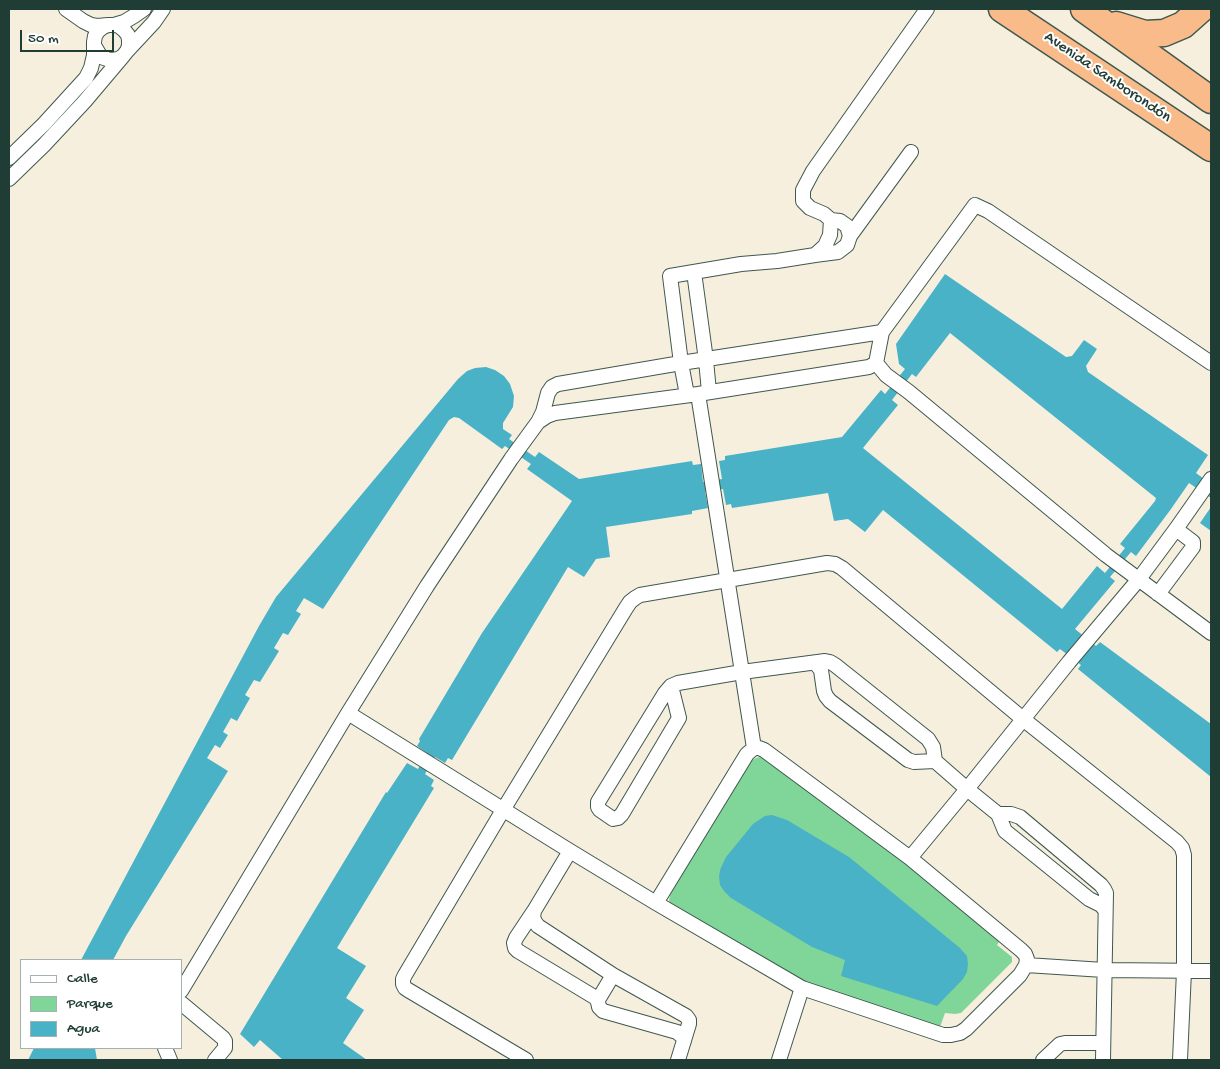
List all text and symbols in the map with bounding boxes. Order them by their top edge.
scale bar [22,20,116,52]
street label: Avenida Samborondón [1040,28,1174,128]
text: 50 m [28,30,59,48]
legend [20,959,182,1049]
text: Calle [67,970,98,988]
text: Parque [67,995,113,1013]
text: Agua [67,1020,100,1038]

